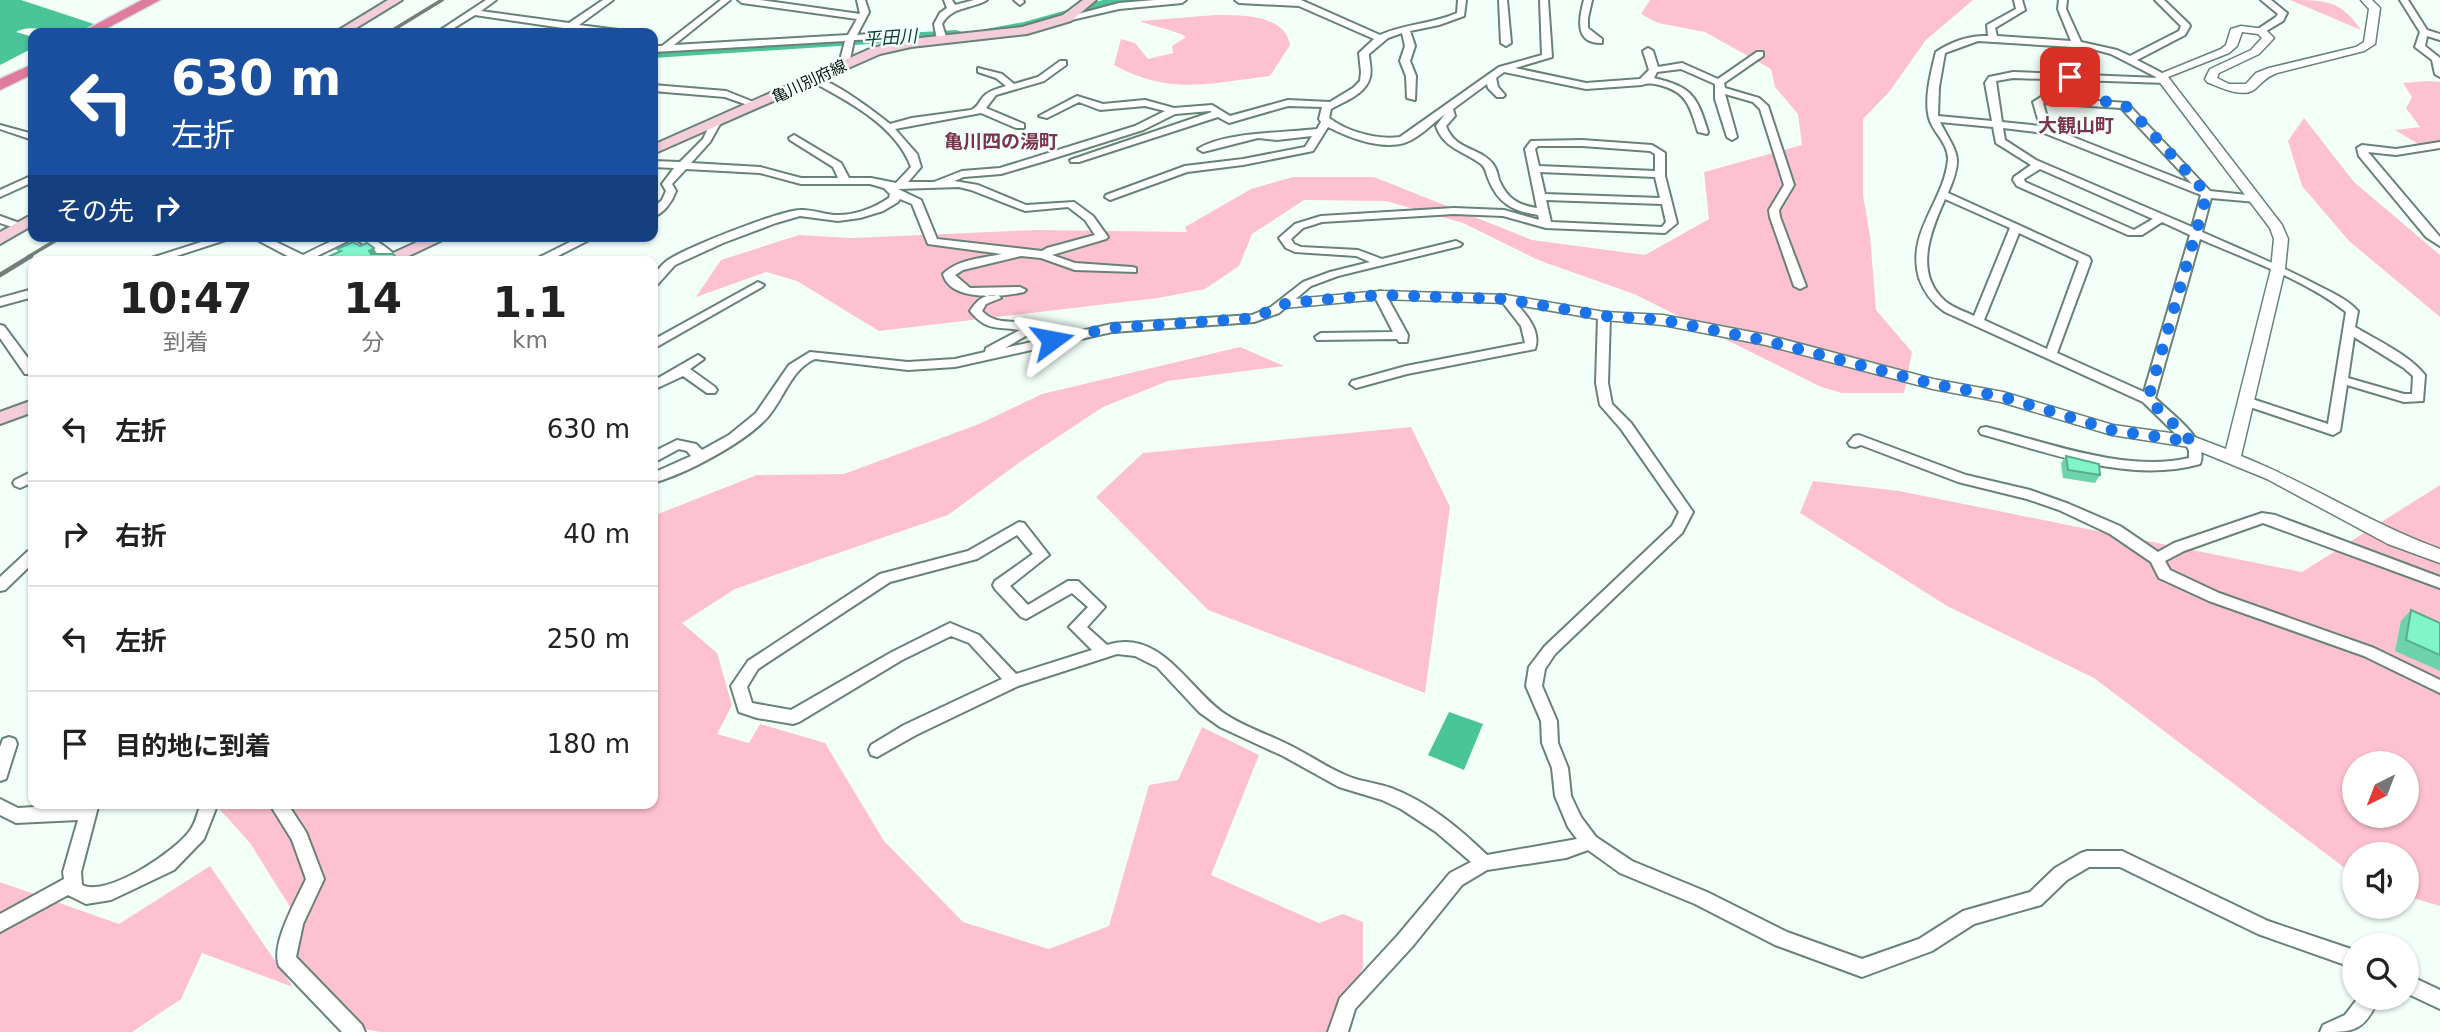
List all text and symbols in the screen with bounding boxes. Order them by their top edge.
water label: 平田川 [862,25,920,50]
pin [2040,47,2100,107]
text: 630 m [171,50,341,107]
icon: left [56,56,147,147]
street label: 亀川別府線 [769,56,849,107]
icon: arrive [2051,58,2089,96]
district label: 大観山町 [2038,114,2114,136]
text: 左折 [171,116,235,154]
district label: 亀川四の湯町 [944,130,1058,152]
icon: right [148,189,186,227]
text: その先 [56,196,134,226]
text: 10:47 [119,274,253,323]
text: 14 [343,274,402,323]
text: 1.1 [493,278,567,327]
position arrow [1015,303,1089,377]
text: km [512,327,548,353]
text: 到着 [163,329,209,355]
text: 分 [361,329,384,355]
icon: left [56,410,94,448]
text: 630 m [547,414,630,444]
text: 左折 [115,416,167,446]
icon: right [56,515,94,553]
text: 40 m [563,519,630,549]
text: 右折 [115,521,167,551]
icon: left [56,620,94,658]
text: 250 m [547,624,630,654]
text: 左折 [115,626,167,656]
icon: arrive [56,725,94,763]
text: 180 m [547,729,630,759]
text: 目的地に到着 [115,731,271,761]
north arrow [2342,751,2418,828]
map controls [2342,751,2419,1010]
button: sound [2342,842,2419,919]
button: search [2342,933,2419,1010]

